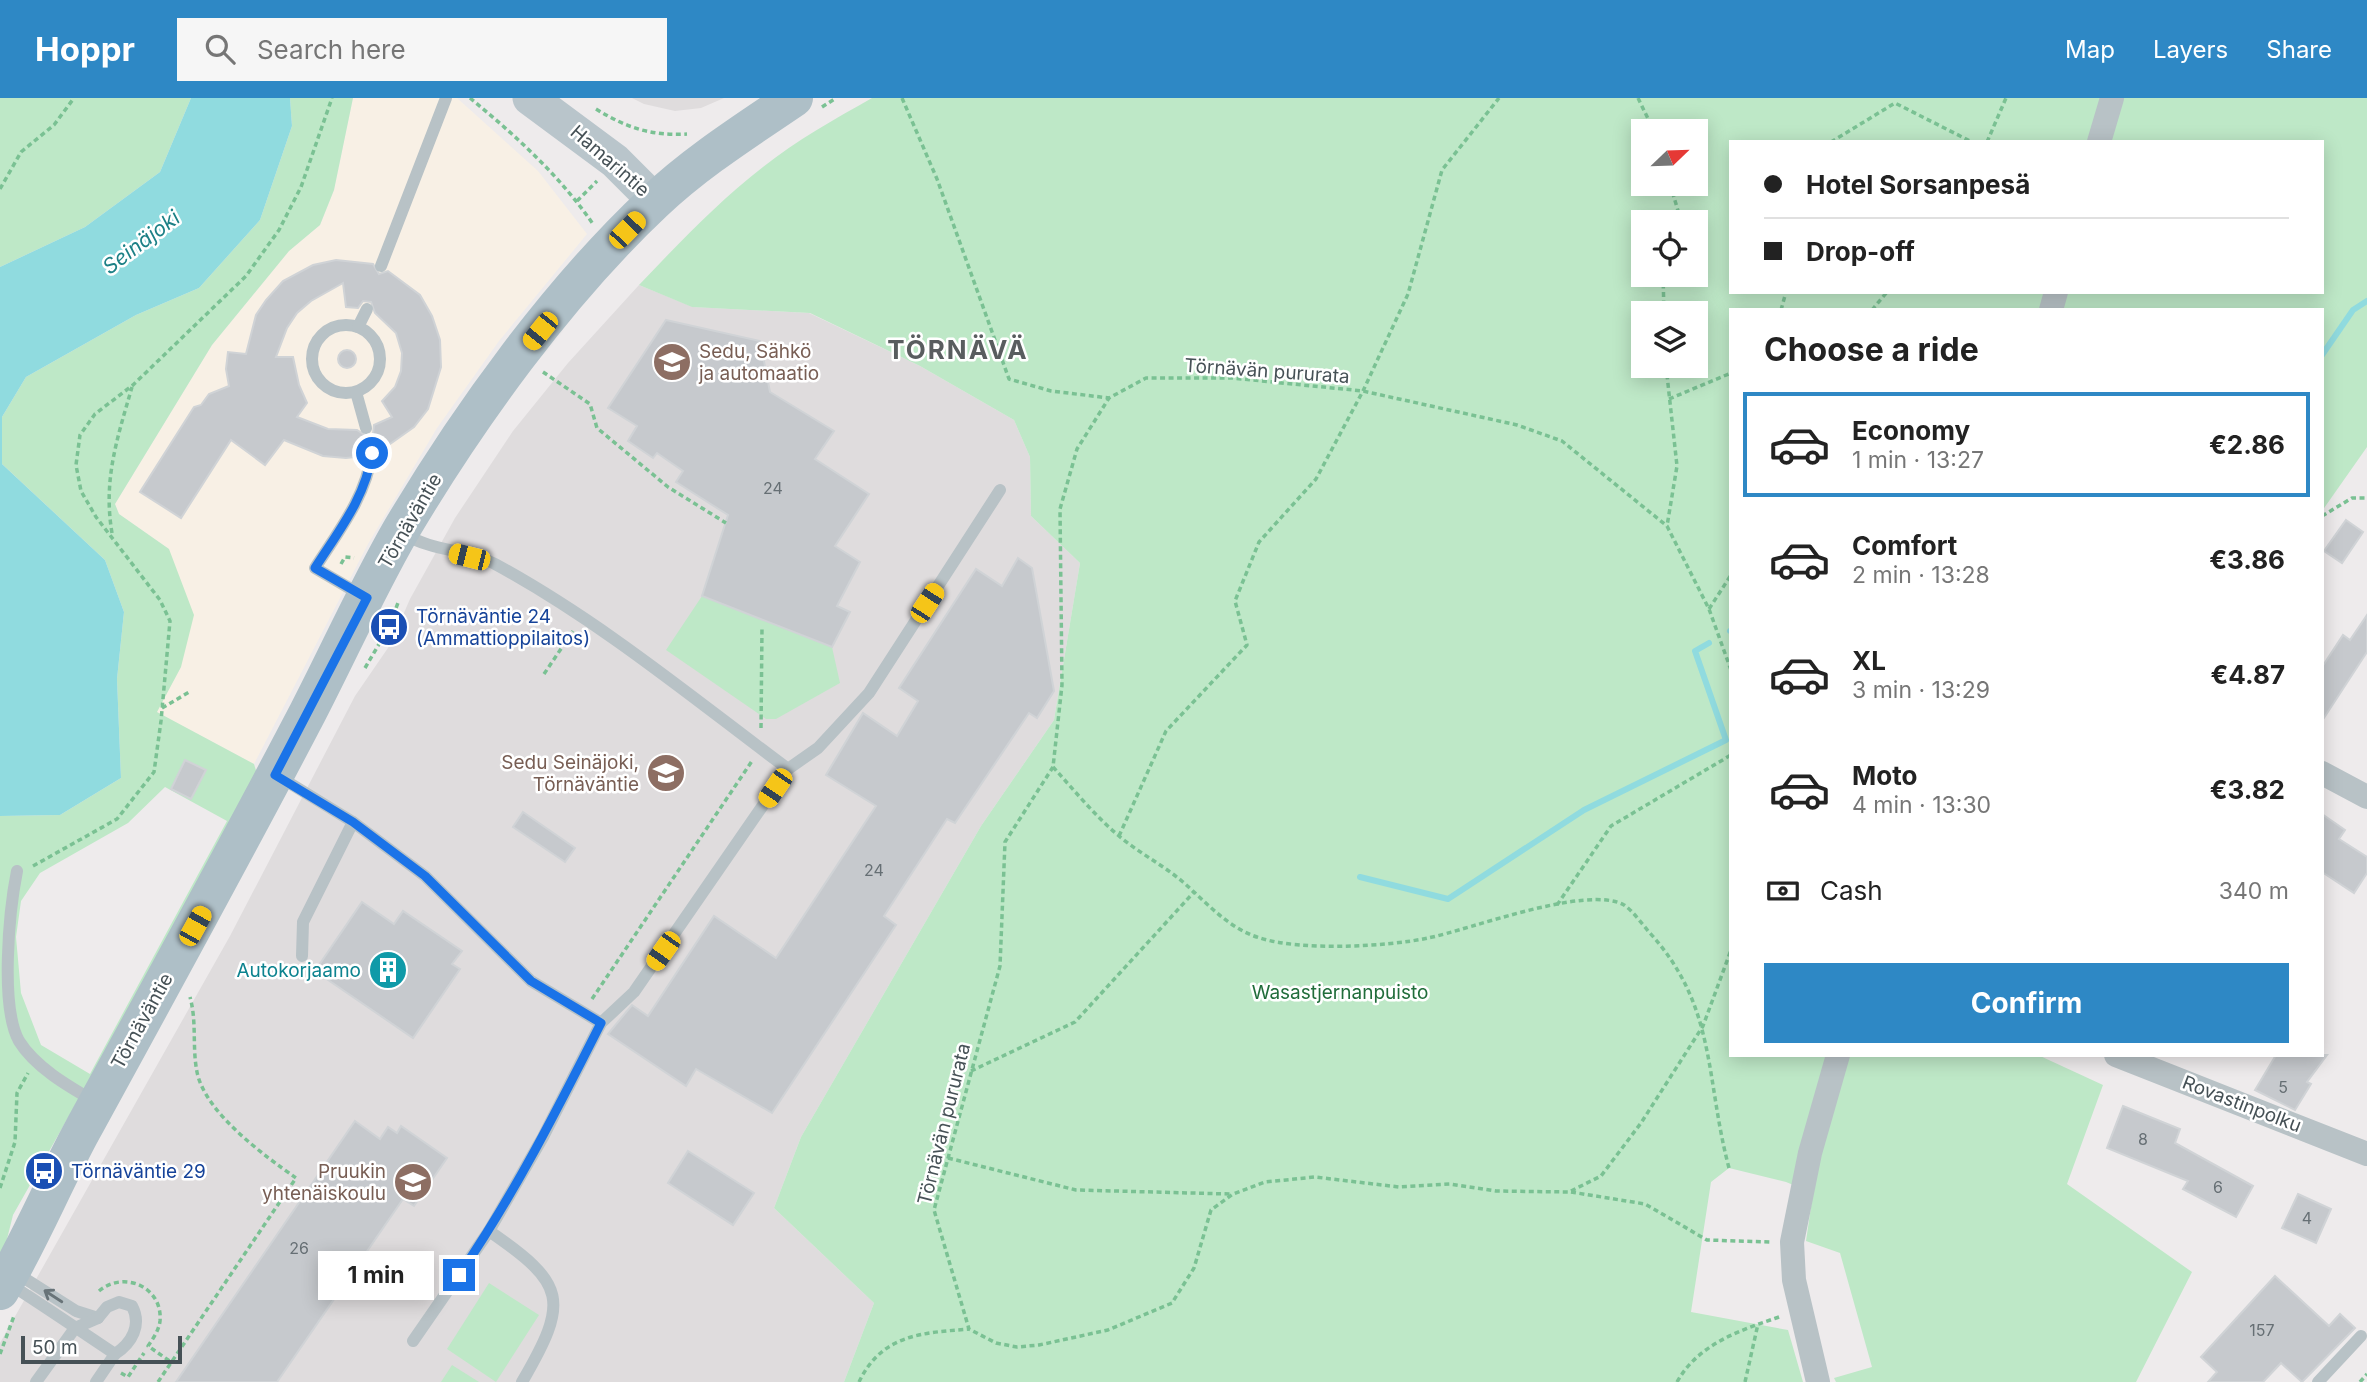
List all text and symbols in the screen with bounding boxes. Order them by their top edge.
search box [177,18,667,81]
text: Hoppr [35,29,135,69]
icon: search [201,30,239,68]
text: Search here [257,34,406,65]
text: Map [2065,35,2115,64]
text: Layers [2153,35,2228,64]
text: Share [2266,35,2332,64]
north arrow [1631,119,1708,196]
map controls [1631,119,1708,378]
street label: Hamarintie [566,120,654,202]
text: Hotel Sorsanpesä [1806,169,2030,200]
water label: Seinäjoki [97,204,185,279]
car [605,208,650,252]
button: locate [1631,210,1708,287]
text: Drop-off [1806,236,1915,267]
button: layers [1631,301,1708,378]
car [519,308,562,354]
text: Choose a ride [1764,330,1979,369]
district label: TÖRNÄVÄ [887,334,1029,365]
place label: Sedu, Sähkö ja automaatio [698,340,819,385]
school or university icon: Sedu, Sähkö ja automaatio [651,341,693,383]
street label: Törnävän pururata [1184,354,1350,388]
icon: car [1768,413,1831,476]
text: Economy [1852,415,1970,446]
text: €2.86 [2209,429,2285,460]
route start [356,437,388,469]
text: 1 min · 13:27 [1852,446,1984,474]
street label: Törnäväntie [374,469,446,573]
house number: 24 [763,478,783,498]
icon: car [1768,528,1831,591]
text: Comfort [1852,530,1957,561]
car [447,542,492,572]
text: €3.86 [2209,544,2285,575]
text: 2 min · 13:28 [1852,561,1990,589]
car [907,580,948,626]
place label: Törnäväntie 24 (Ammattioppilaitos) [416,605,590,650]
bus stop icon: Törnäväntie 24 (Ammattioppilaitos) [368,606,410,648]
icon: car [1768,643,1831,706]
text: XL [1852,645,1886,676]
text: €4.87 [2211,659,2285,690]
text: 3 min · 13:29 [1852,676,1990,704]
place label: Sedu Seinäjoki, Törnäväntie [501,751,639,796]
school or university icon: Sedu Seinäjoki, Törnäväntie [645,752,687,794]
icon: car [1768,758,1831,821]
text: Moto [1852,760,1917,791]
car [755,765,796,811]
text: €3.82 [2210,774,2285,805]
text: 4 min · 13:30 [1852,791,1991,819]
house number: 24 [864,860,884,880]
icon: cash [1764,872,1802,910]
text: Cash [1820,875,1883,906]
text: 340 m [2219,877,2289,905]
car [176,903,215,949]
car [643,928,684,974]
building icon: Autokorjaamo [367,949,409,991]
place label: Autokorjaamo [236,959,361,982]
button: Confirm [1764,963,2289,1043]
street label: Törnäväntie [106,969,178,1073]
park label: Wasastjernanpuisto [1252,981,1428,1004]
street label: Törnävän pururata [913,1041,975,1207]
street label: Rovastinpolku [2179,1071,2305,1137]
house number: 5 [2278,1077,2288,1097]
house number: 8 [2138,1129,2148,1149]
bus stop icon: Törnäväntie 29 [23,1150,65,1192]
place label: Törnäväntie 29 [71,1160,206,1183]
place label: Pruukin yhtenäiskoulu [262,1160,386,1205]
school or university icon: Pruukin yhtenäiskoulu [392,1161,434,1203]
house number: 6 [2213,1177,2223,1197]
house number: 4 [2302,1208,2312,1228]
house number: 26 [289,1238,309,1258]
callout: 1 min [319,1250,434,1300]
route end [443,1259,475,1291]
text: 1 min [348,1261,404,1289]
one-way arrow [44,1289,64,1303]
house number: 157 [2249,1320,2275,1340]
scale bar [21,1333,182,1365]
text: 50 m [32,1336,78,1359]

